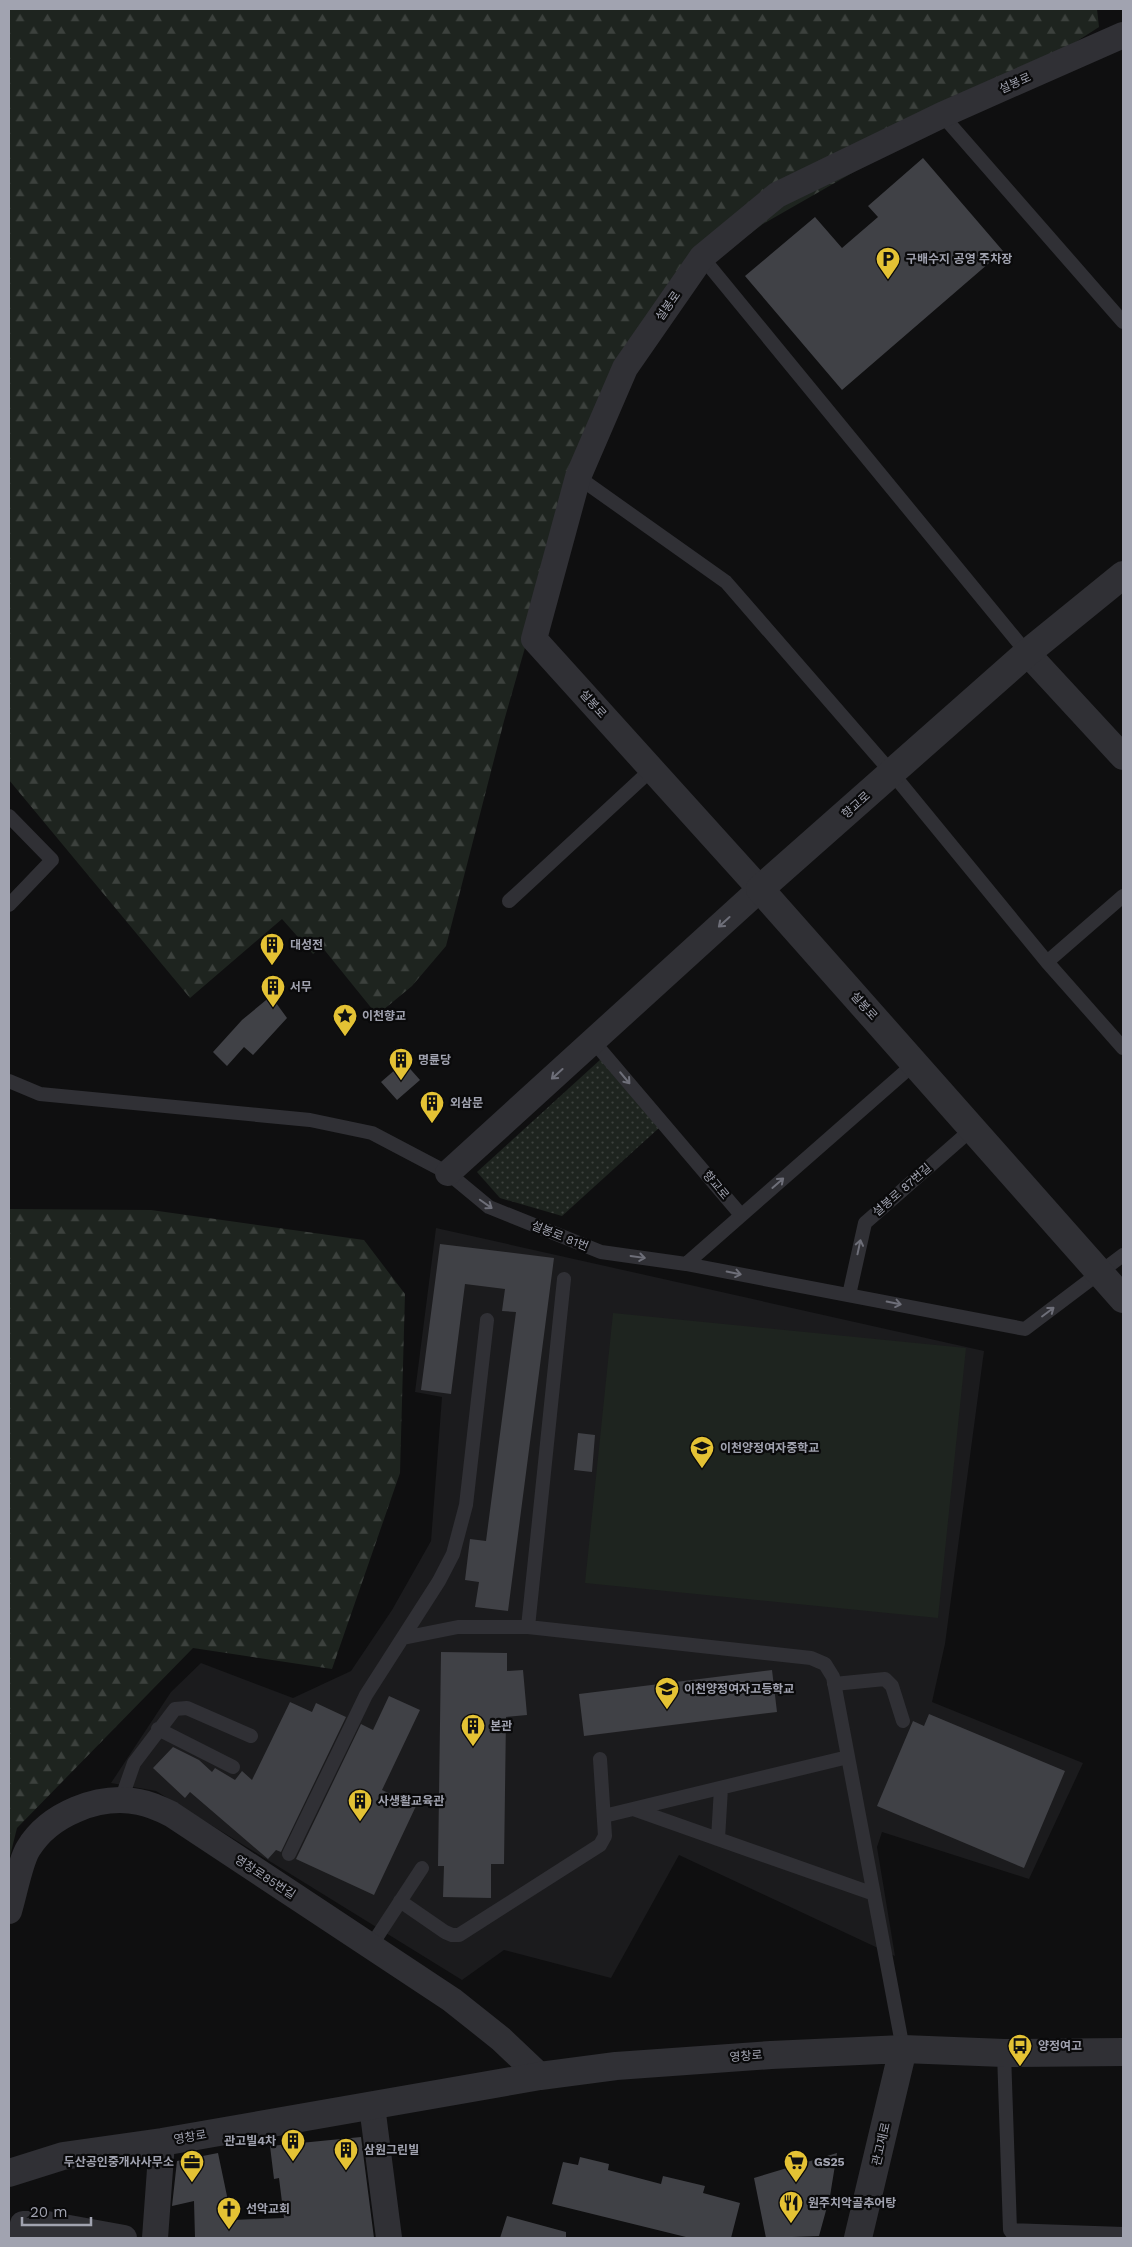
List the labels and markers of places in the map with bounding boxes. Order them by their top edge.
parking icon: 구배수지 공영 주차장 [875,246,901,280]
place label: 구배수지 공영 주차장 [906,252,1012,266]
building icon: 대성전 [259,932,285,966]
place label: 대성전 [290,938,323,952]
building icon: 서무 [260,974,286,1008]
place label: 서무 [290,980,312,994]
place icon: 이천향교 [332,1003,358,1037]
place label: 이천향교 [362,1009,406,1023]
building icon: 명륜당 [388,1047,414,1081]
place label: 명륜당 [418,1053,451,1067]
building icon: 외삼문 [419,1090,445,1124]
place label: 외삼문 [450,1096,483,1110]
school or university icon: 이천양정여자중학교 [689,1435,715,1469]
place label: 이천양정여자중학교 [720,1441,819,1455]
school or university icon: 이천양정여자고등학교 [654,1676,680,1710]
place label: 이천양정여자고등학교 [684,1682,794,1696]
building icon: 본관 [460,1713,486,1747]
place label: 본관 [490,1719,512,1733]
building icon: 사생활교육관 [347,1788,373,1822]
place label: 사생활교육관 [378,1794,444,1808]
bus stop icon: 양정여고 [1007,2033,1033,2067]
place label: 양정여고 [1038,2039,1082,2053]
building icon: 관고빌4차 [280,2128,306,2162]
place label: 관고빌4차 [224,2134,276,2148]
building icon: 삼원그린빌 [333,2137,359,2171]
place label: 삼원그린빌 [364,2143,419,2157]
office icon: 두산공인중개사사무소 [179,2149,205,2183]
supermarket icon: GS25 [783,2149,809,2183]
place label: 두산공인중개사사무소 [64,2155,174,2169]
place label: GS25 [814,2155,845,2169]
restaurant icon: 원주치악골추어탕 [778,2190,804,2224]
church icon: 선악교회 [216,2196,242,2230]
place label: 원주치악골추어탕 [808,2196,896,2210]
place label: 선악교회 [246,2202,290,2216]

